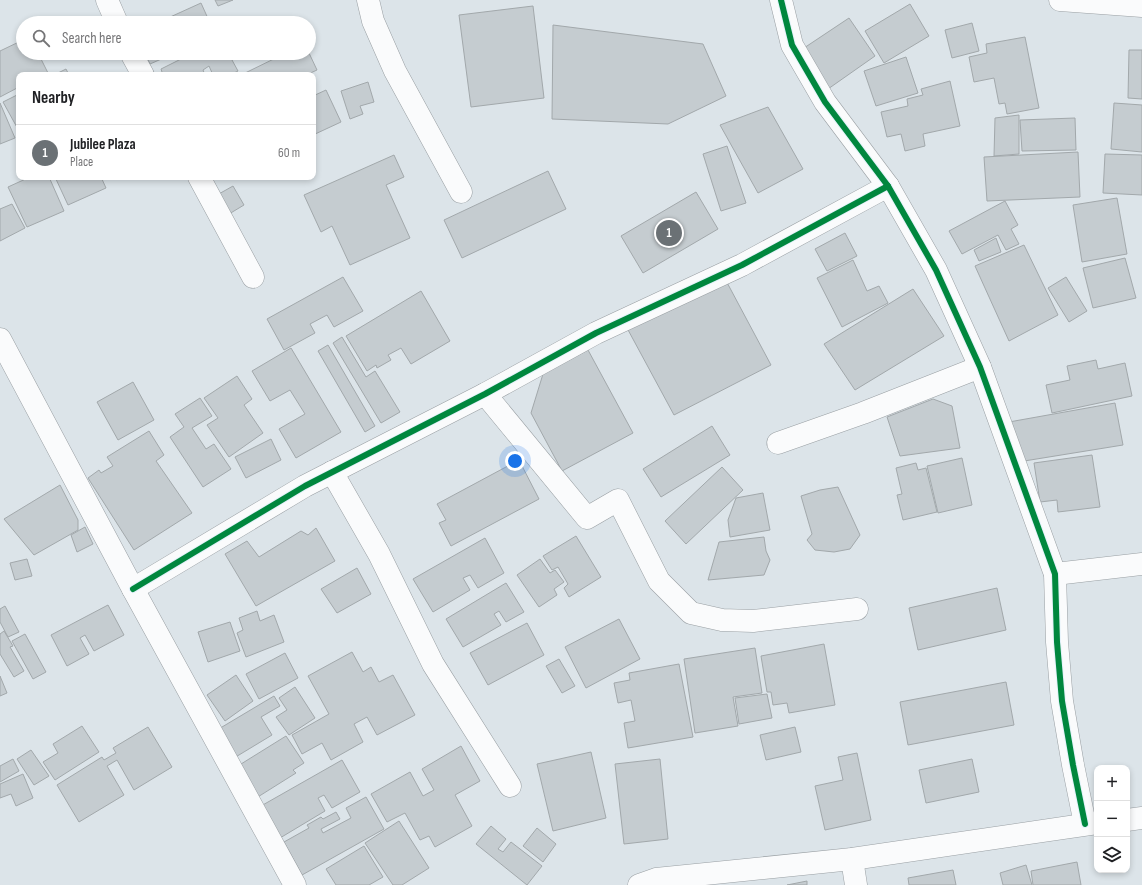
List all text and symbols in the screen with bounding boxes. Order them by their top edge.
search box [16,16,316,60]
icon: search [30,27,52,49]
text: Search here [62,29,122,48]
text: Nearby [32,88,75,108]
text: Jubilee Plaza [70,135,136,154]
text: 1 [42,145,48,161]
text: 60 m [278,145,300,161]
text: Place [70,154,93,170]
pin: 1 [656,218,682,248]
your location [505,451,525,471]
map controls [1094,765,1130,873]
button: + [1094,765,1130,801]
button: − [1094,801,1130,837]
button: layers [1094,837,1130,873]

